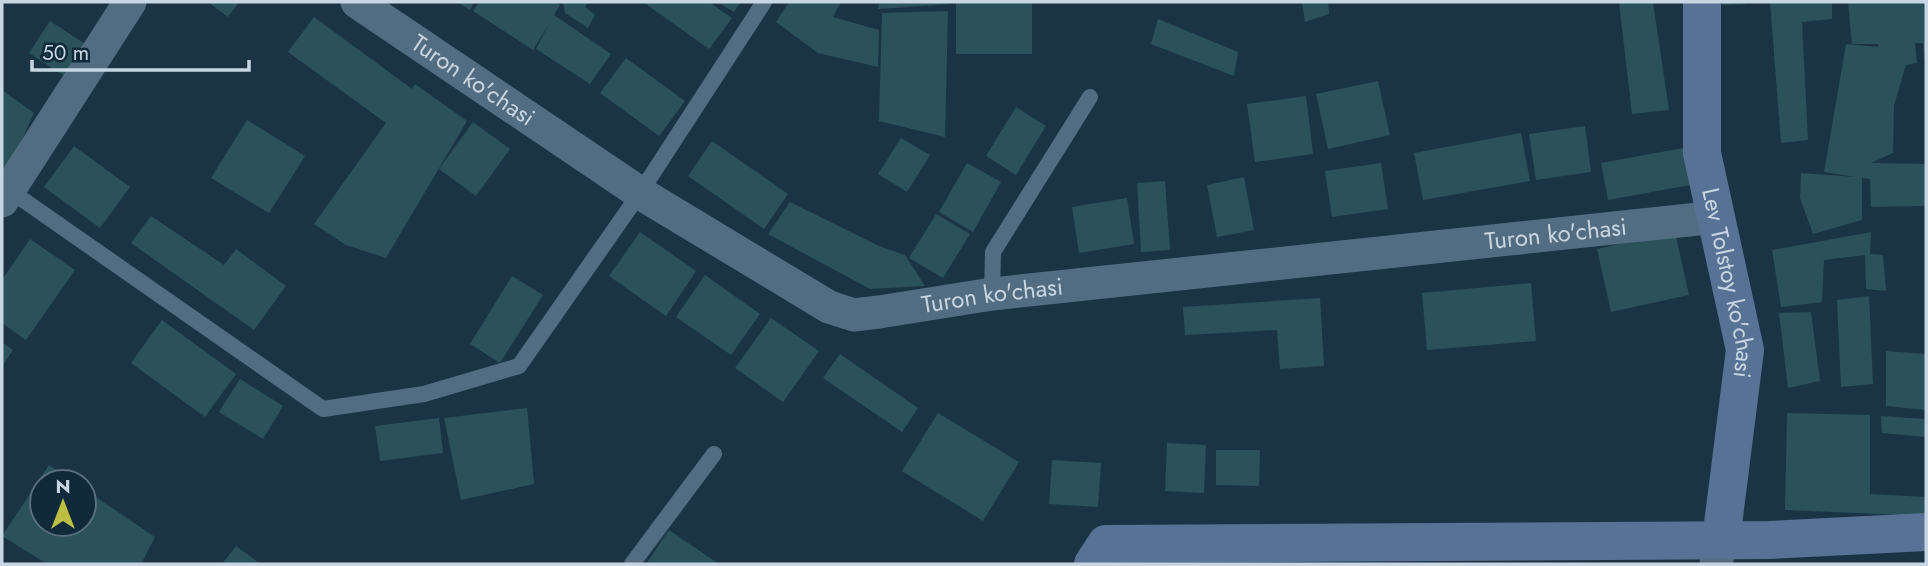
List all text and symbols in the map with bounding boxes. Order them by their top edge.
street label: Turon ko'chasi [404,26,542,134]
scale bar [32,28,248,72]
text: 50 m [42,38,89,68]
street label: Lev Tolstoy ko'chasi [1693,184,1763,380]
street label: Turon ko'chasi [1483,209,1628,259]
street label: Turon ko'chasi [919,269,1065,322]
north arrow [28,468,98,538]
text: N [55,473,71,500]

